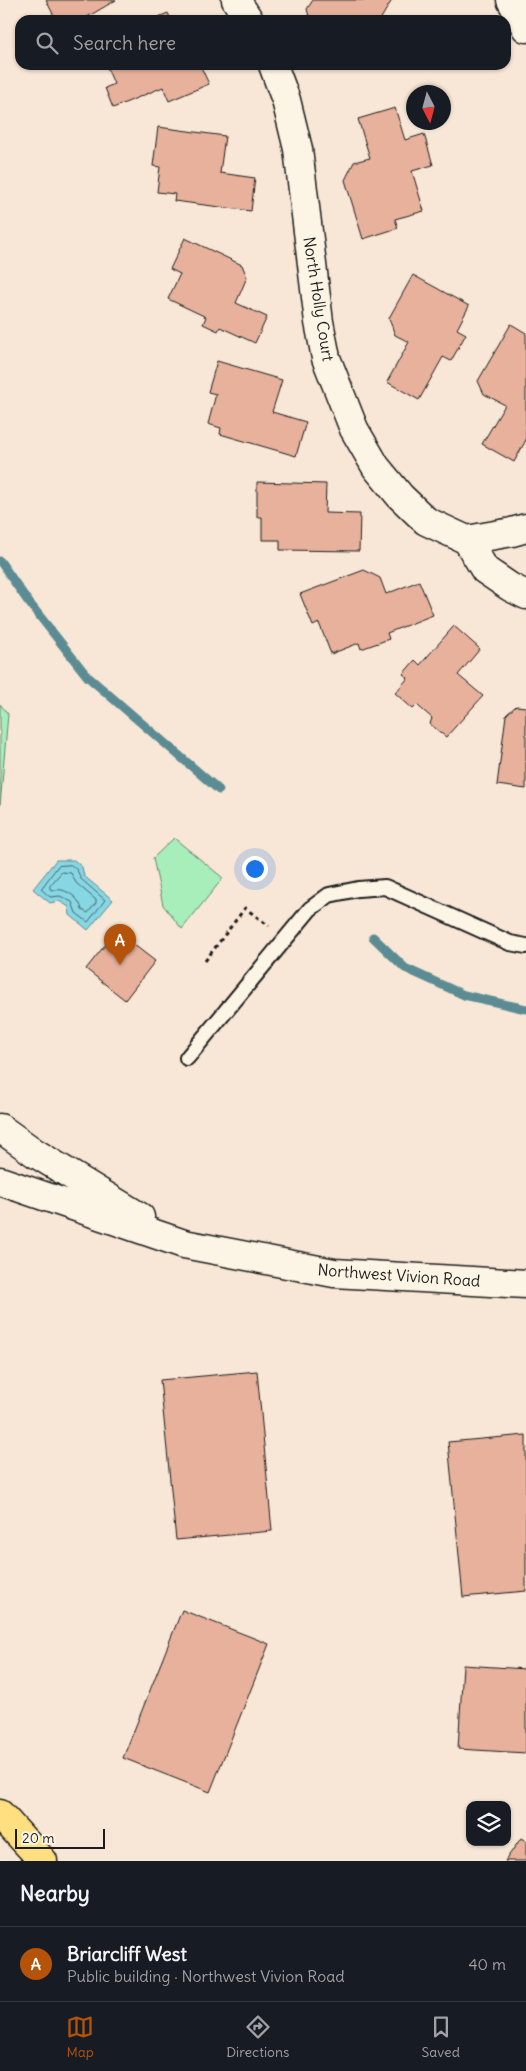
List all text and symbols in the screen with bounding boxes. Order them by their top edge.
search box [15,15,511,70]
icon: search [33,29,61,57]
text: Search here [73,31,176,55]
north arrow [406,85,451,130]
street label: North Holly Court [299,235,339,363]
your location [242,856,268,882]
pin: A [104,924,136,965]
street label: Northwest Vivion Road [317,1259,481,1291]
map controls [466,1801,511,1846]
button: layers [466,1801,511,1846]
scale bar [15,1826,105,1849]
text: 20 m [22,1829,55,1847]
text: Nearby [20,1880,90,1907]
text: Briarcliff West [67,1942,187,1966]
text: A [31,1954,41,1974]
text: 40 m [468,1954,506,1974]
text: Public building · Northwest Vivion Road [67,1966,345,1986]
tab: Map [66,2013,94,2061]
tab: Directions [226,2013,289,2061]
tab: Saved [422,2013,460,2061]

